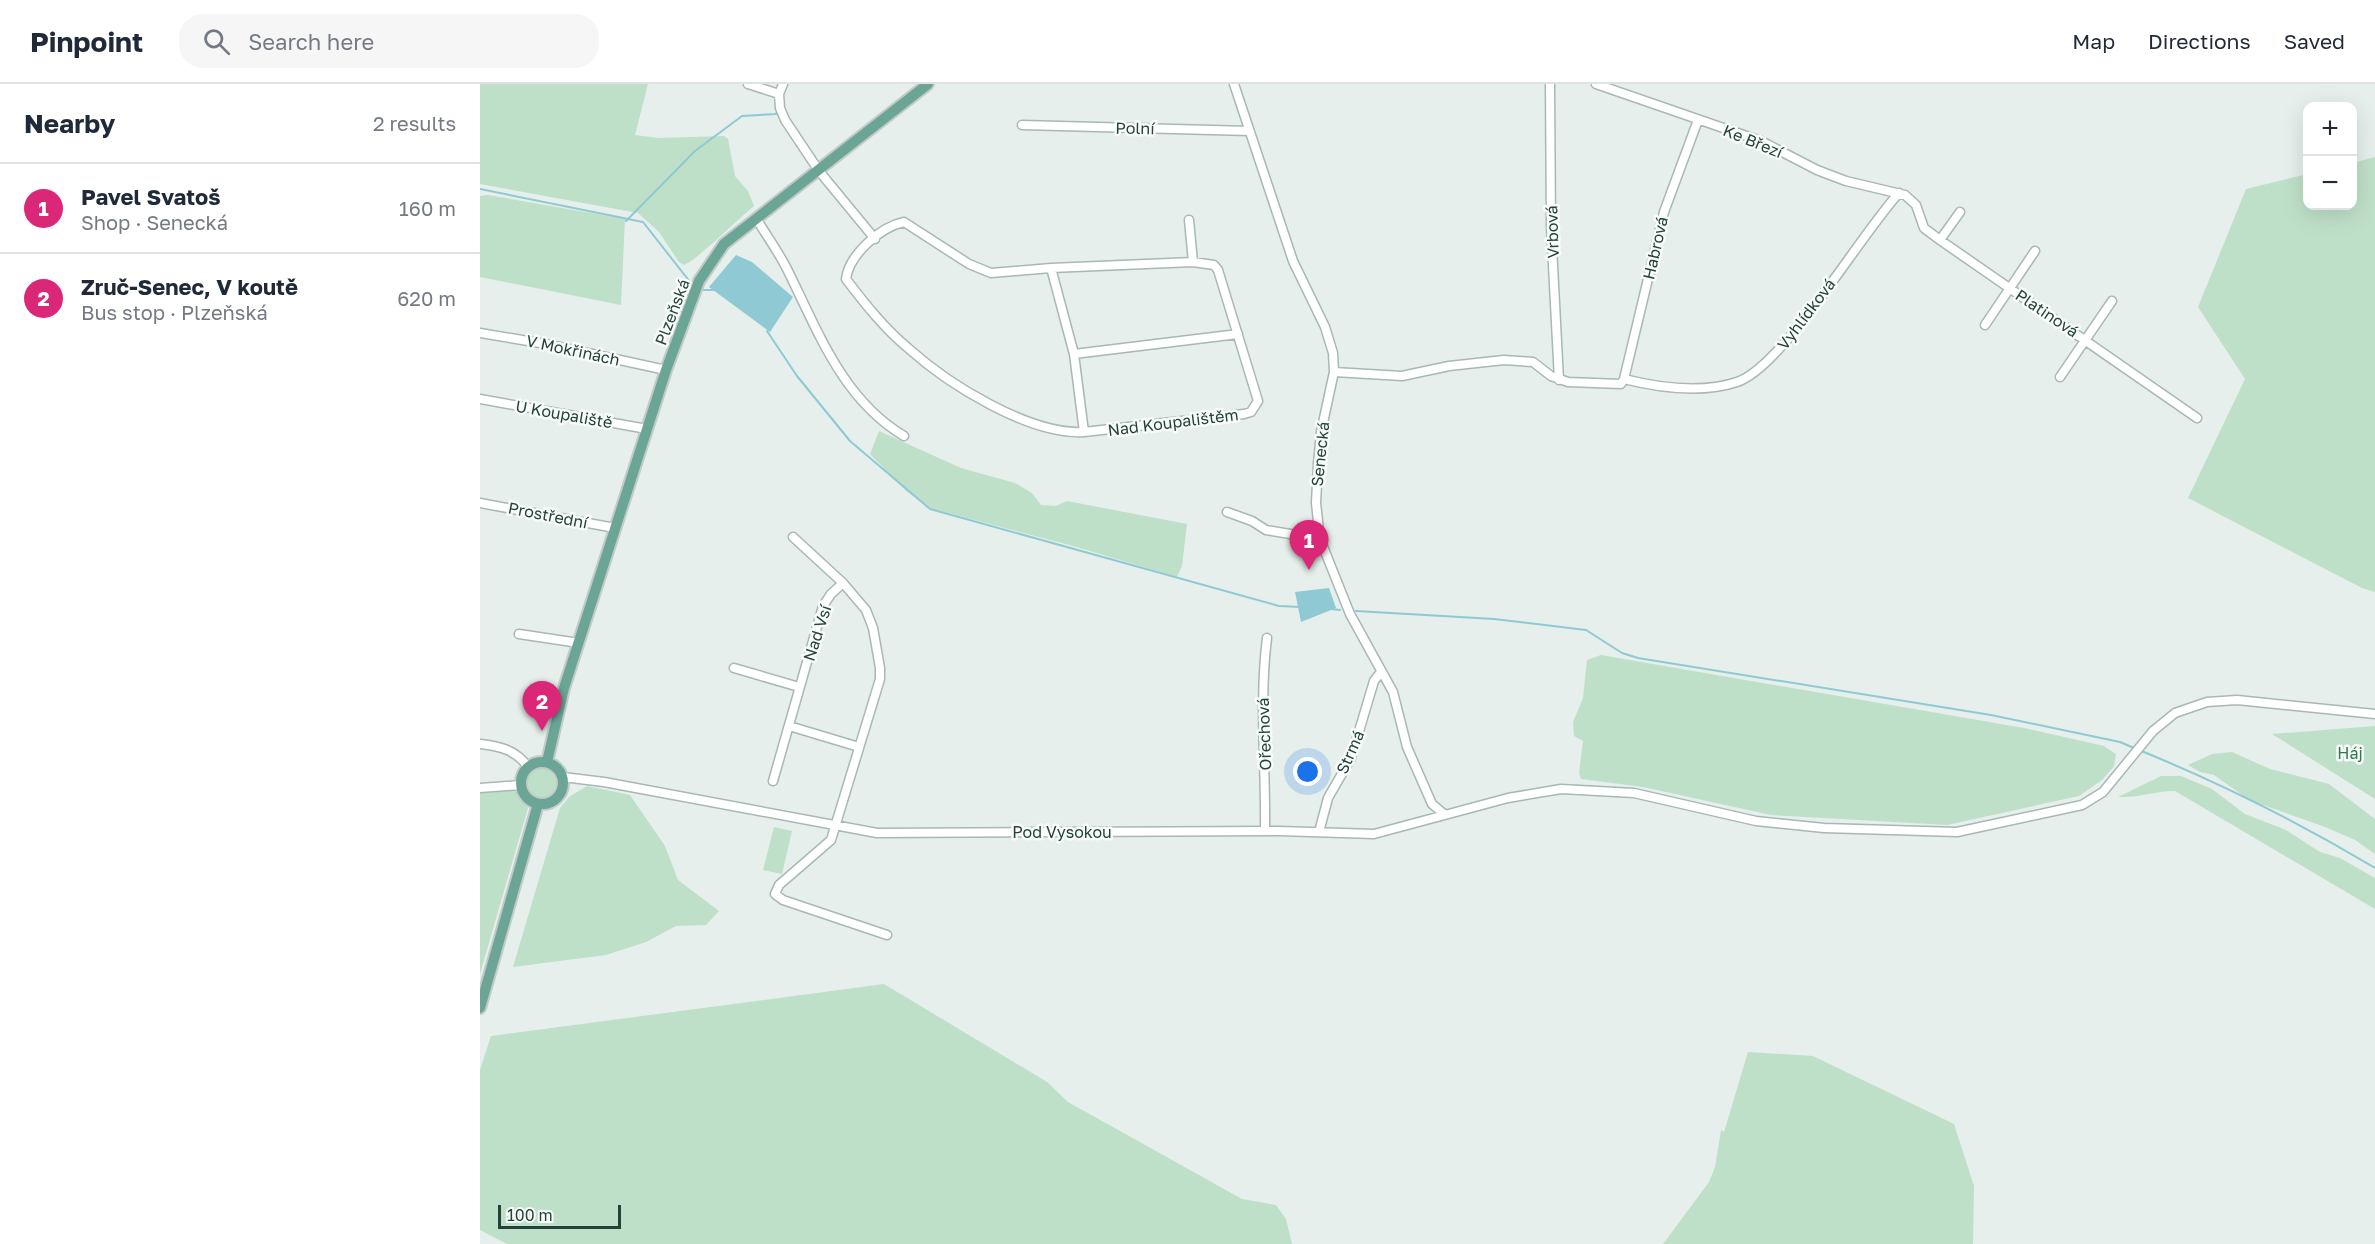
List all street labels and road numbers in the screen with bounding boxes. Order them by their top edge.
street label: Polní [1115,118,1156,138]
street label: Ke Březí [1720,120,1787,163]
street label: Vrbová [1541,205,1563,259]
street label: Habrová [1638,215,1672,281]
street label: Vyhlídková [1773,274,1839,354]
street label: Plzeňská [650,276,694,348]
street label: Platinová [2012,285,2082,341]
street label: V Mokřinách [524,330,622,370]
street label: U Koupaliště [514,396,614,432]
street label: Nad Koupalištěm [1106,404,1240,440]
street label: Senecká [1307,420,1333,488]
street label: Prostřední [507,498,591,533]
street label: Nad Vsí [799,601,836,664]
street label: Ořechová [1253,697,1275,771]
street label: Strmá [1332,727,1368,777]
street label: Pod Vysokou [1012,822,1112,842]

